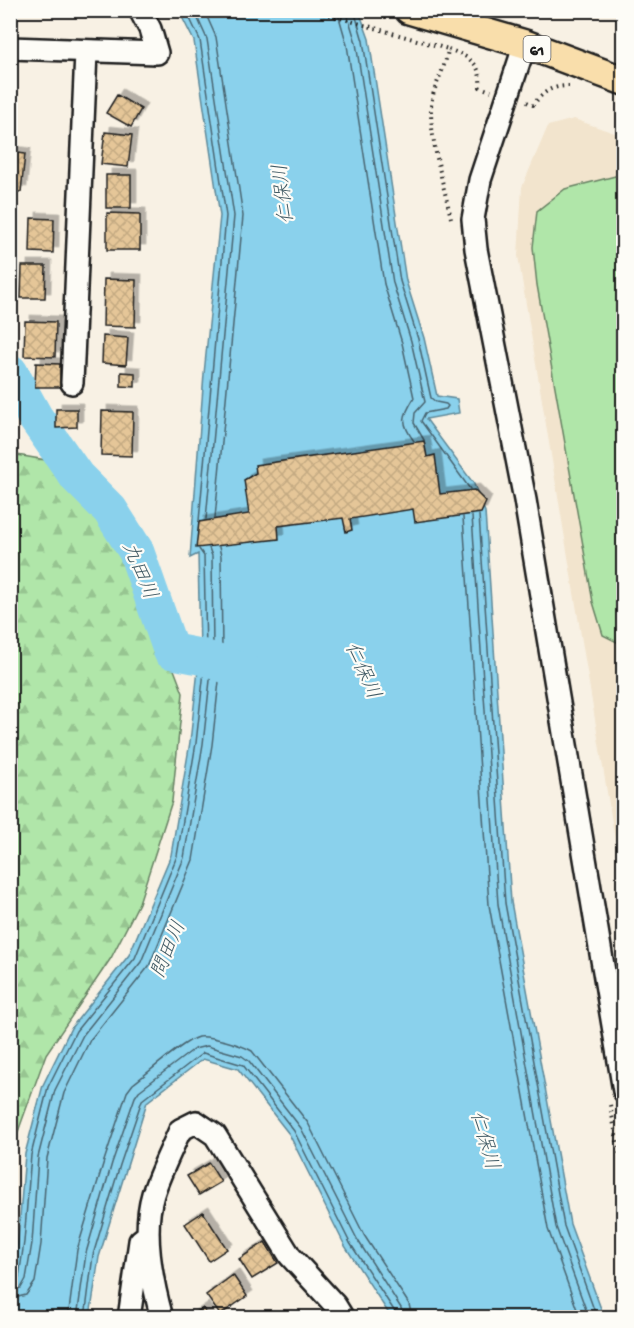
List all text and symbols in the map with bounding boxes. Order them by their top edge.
road number: 61 [524,36,550,62]
water label: 仁保川 [269,162,301,225]
water label: 九田川 [115,539,161,603]
water label: 仁保川 [338,639,384,704]
water label: 問田川 [147,918,193,982]
water label: 仁保川 [463,1109,503,1173]

